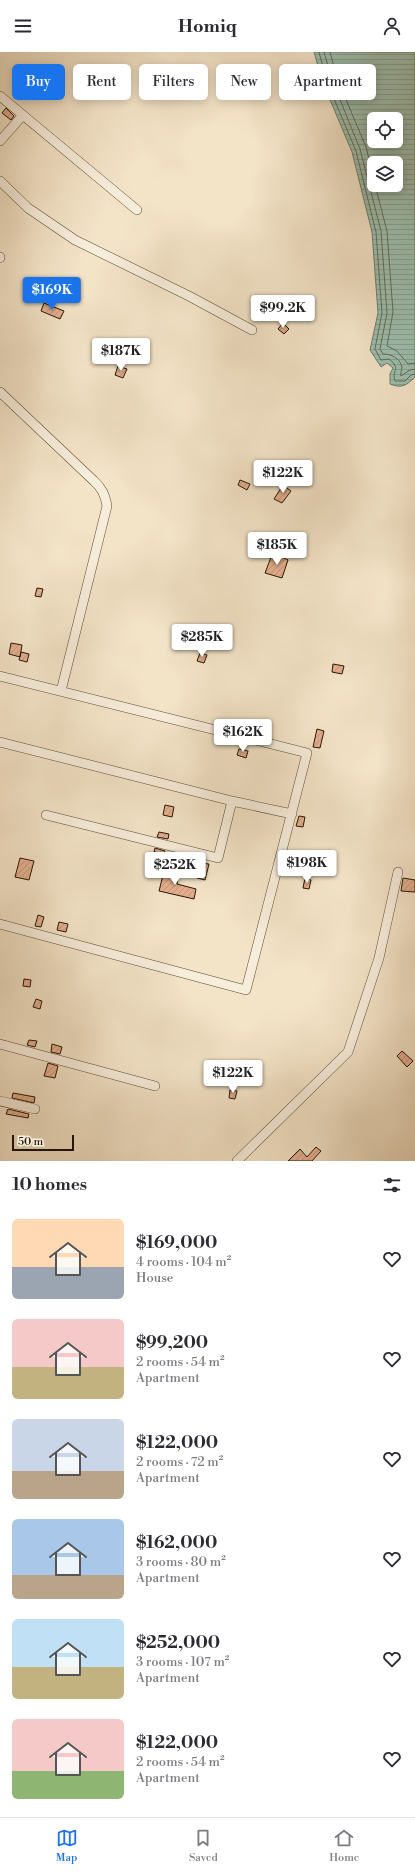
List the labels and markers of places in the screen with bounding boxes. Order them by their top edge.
pin: $169K [24,277,80,311]
pin: $99.2K [250,295,316,329]
pin: $187K [93,338,149,372]
pin: $122K [255,460,311,494]
pin: $185K [249,532,305,566]
pin: $285K [174,624,230,658]
pin: $162K [215,719,271,753]
pin: $198K [279,850,335,884]
pin: $252K [147,852,203,886]
pin: $122K [205,1060,261,1094]

